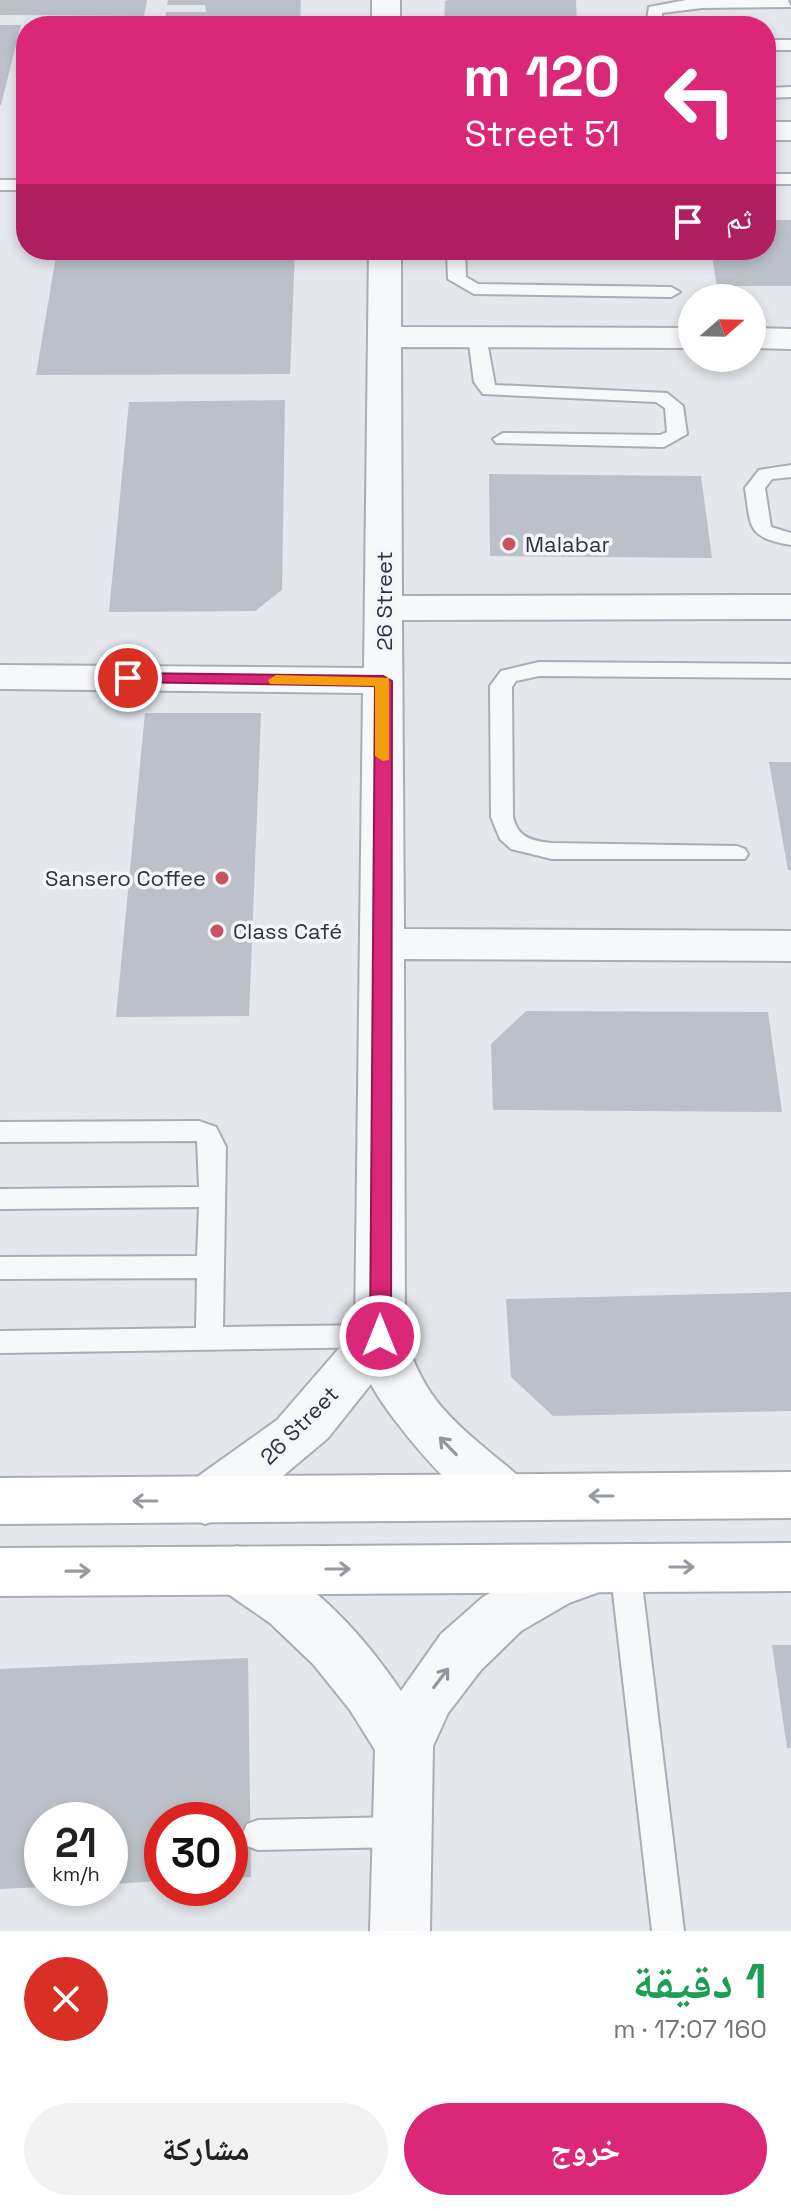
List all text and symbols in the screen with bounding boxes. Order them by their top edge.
text: 120 m [463,41,620,112]
icon: left [648,48,752,152]
text: 51 Street [465,111,620,157]
text: ثم [726,199,752,238]
icon: arrive [666,200,710,244]
north arrow [678,284,766,372]
map controls [678,284,766,372]
place label: Malabar [525,530,610,558]
marker: Malabar [500,535,518,553]
street label: 26 Street [370,551,398,651]
pin [94,644,162,712]
icon: arrive [106,656,150,700]
place label: Sansero Coffee [45,864,206,892]
marker: Sansero Coffee [213,869,231,887]
place label: Class Café [233,917,342,945]
marker: Class Café [208,922,226,940]
position arrow [338,1294,422,1378]
street label: 26 Street [254,1380,344,1470]
one-way arrow [439,1437,458,1456]
one-way arrow [588,1489,615,1504]
one-way arrow [132,1493,159,1509]
one-way arrow [668,1559,695,1575]
one-way arrow [324,1561,351,1577]
one-way arrow [64,1564,91,1579]
one-way arrow [433,1668,450,1689]
speed limit sign: 30 [144,1802,248,1906]
text: 21 [55,1818,97,1869]
text: km/h [52,1861,100,1887]
text: 1 دقيقة [632,1951,767,2012]
button: close [24,1957,108,2041]
text: 160 m · 17:07 [613,2012,767,2046]
button: مشاركة [24,2103,388,2195]
button: خروج [404,2103,767,2195]

